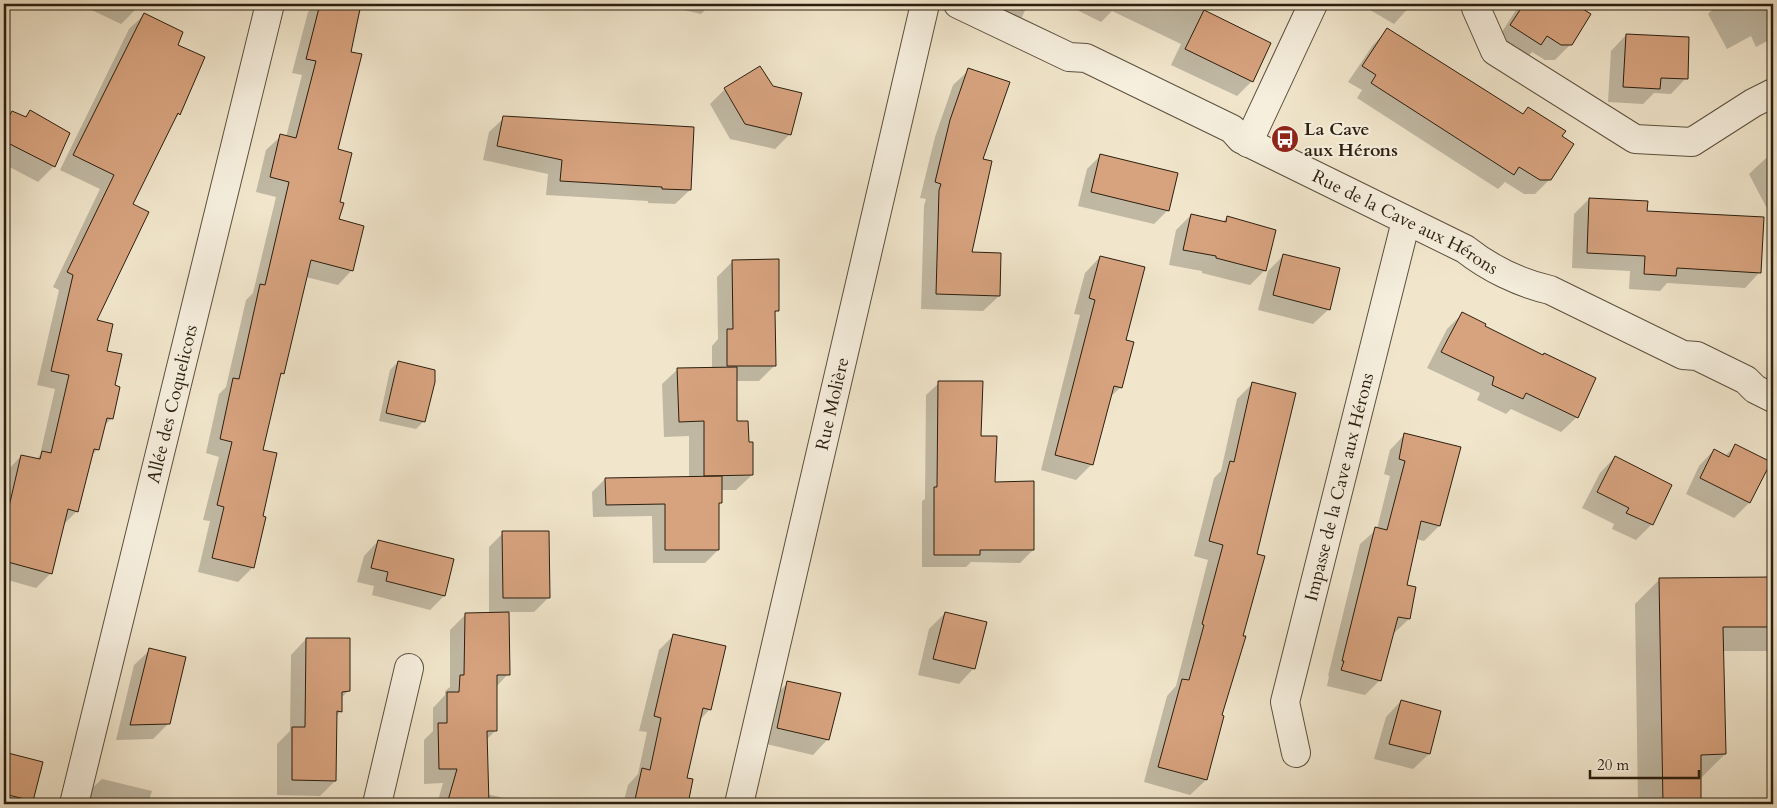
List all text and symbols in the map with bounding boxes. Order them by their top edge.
place label: La Cave aux Hérons [1304,117,1398,163]
bus stop icon: La Cave aux Hérons [1270,124,1300,154]
street label: Rue de la Cave aux Hérons [1308,164,1502,281]
street label: Allée des Coquelicots [141,322,204,486]
street label: Rue Molière [810,355,855,453]
street label: Impasse de la Cave aux Hérons [1299,370,1380,604]
scale bar [1590,748,1698,780]
text: 20 m [1597,755,1629,775]

